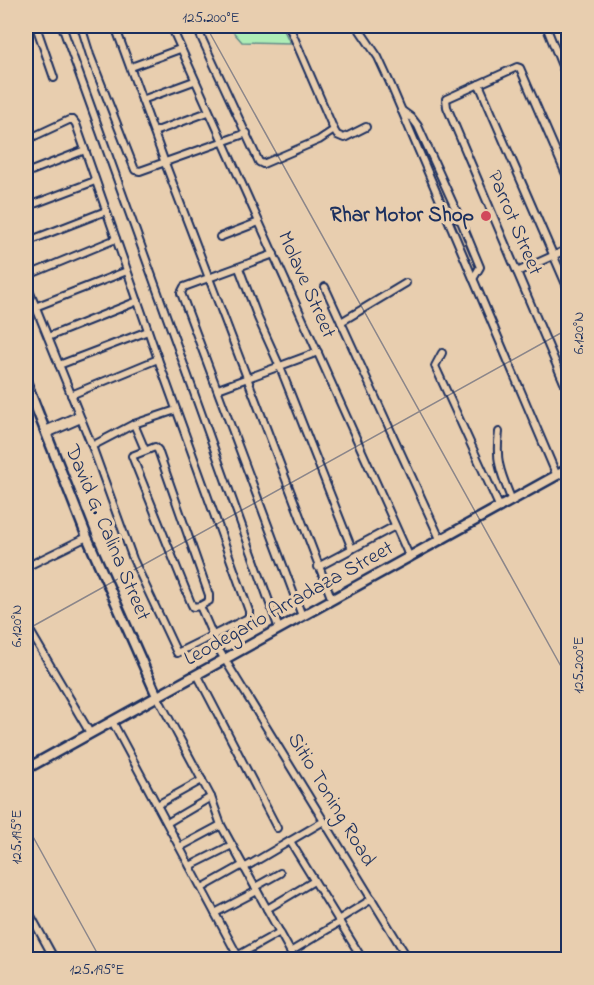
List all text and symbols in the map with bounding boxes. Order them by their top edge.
text: 125.200°E [182,7,240,29]
street label: Parrot Street [478,166,550,280]
place label: Rhar Motor Shop [330,201,474,231]
marker: Rhar Motor Shop [479,209,493,223]
street label: Molave Street [269,227,343,343]
text: 6.120°N [568,312,590,354]
street label: David G. Calina Street [56,439,158,626]
street label: Leodegario Arradaza Street [179,534,400,676]
text: 6.120°N [6,605,28,647]
text: 125.200°E [568,636,590,694]
street label: Sitio Toning Road [277,727,383,874]
text: 125.195°E [6,810,28,864]
text: 125.195°E [70,959,124,981]

